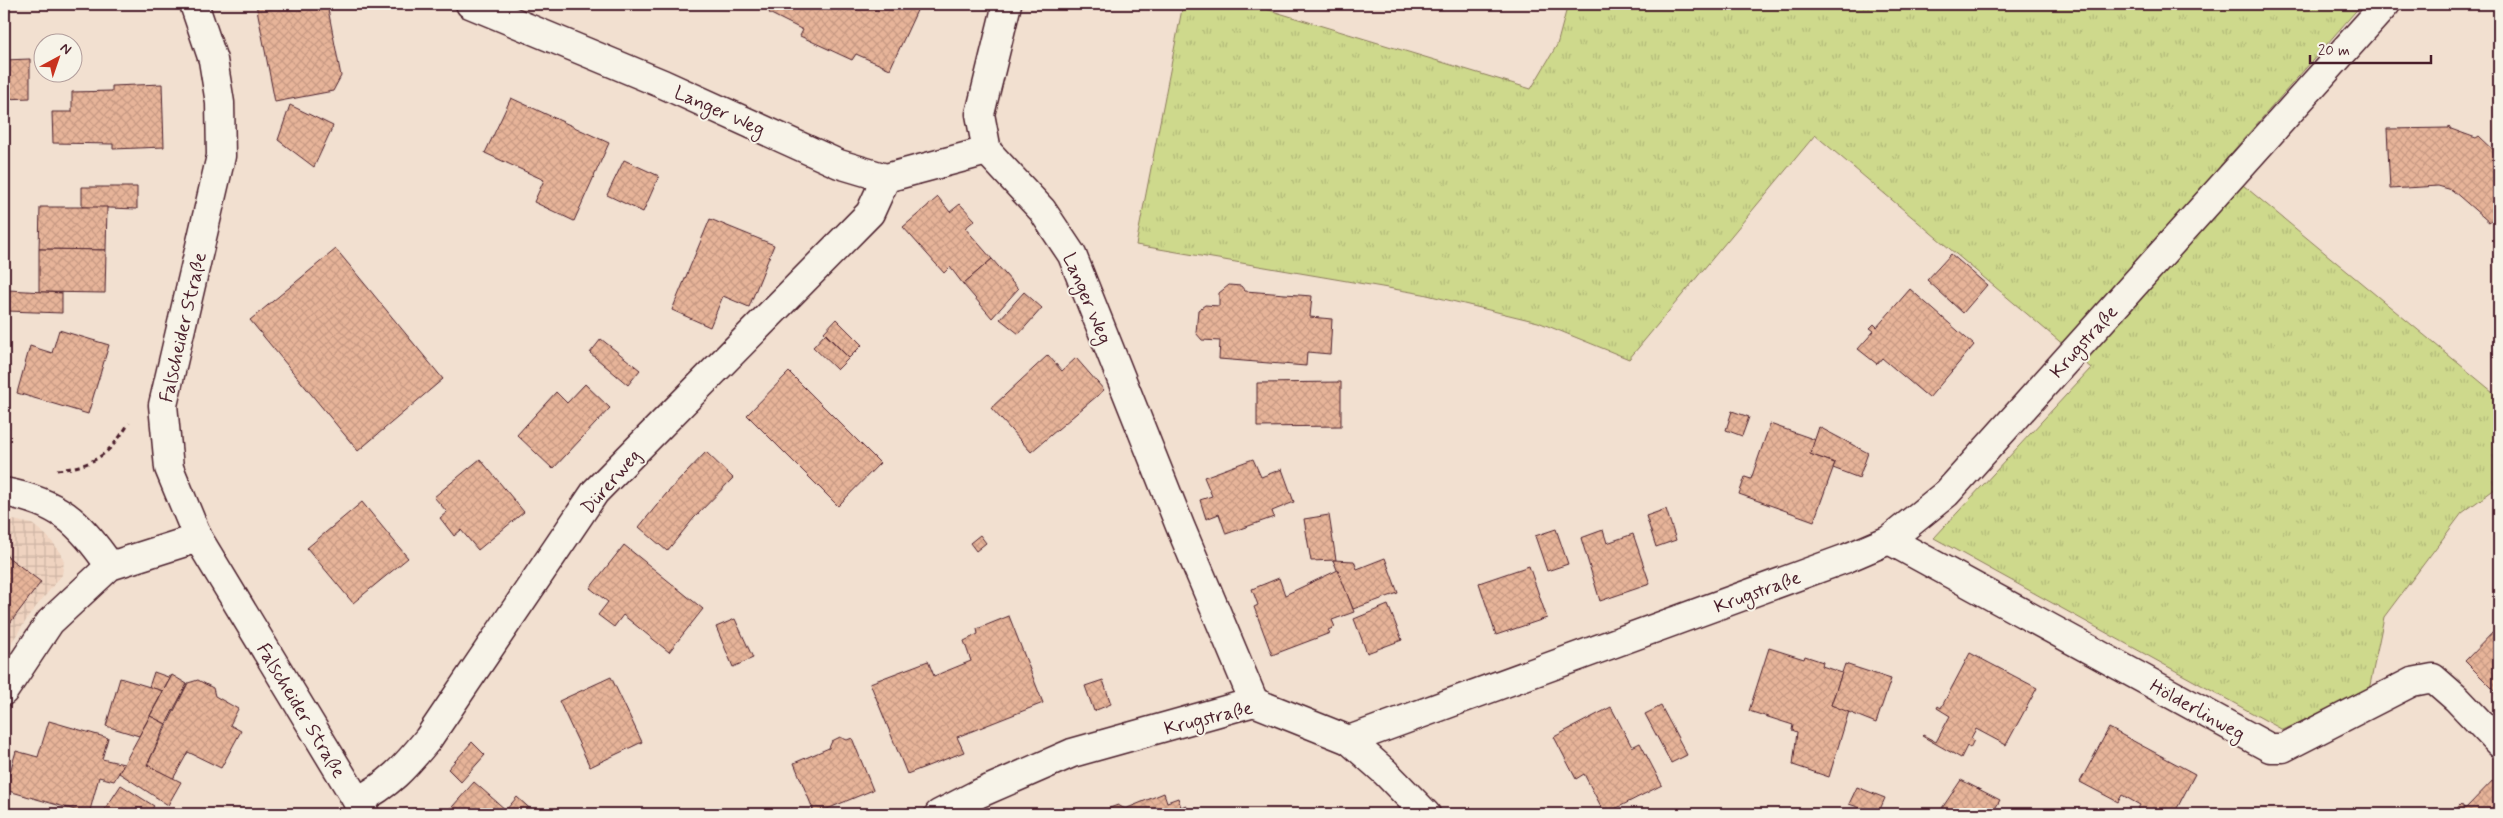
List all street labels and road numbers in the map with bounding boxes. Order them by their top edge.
street label: Langer Weg [669,80,769,144]
street label: Langer Weg [1054,249,1117,349]
street label: Falscheider Straße [154,250,213,405]
street label: Krugstraße [2045,300,2125,385]
street label: Dürerweg [576,444,647,521]
street label: Krugstraße [1711,565,1805,621]
street label: Falscheider Straße [251,639,351,783]
street label: Hölderlinweg [2144,674,2249,749]
street label: Krugstraße [1162,695,1256,743]

